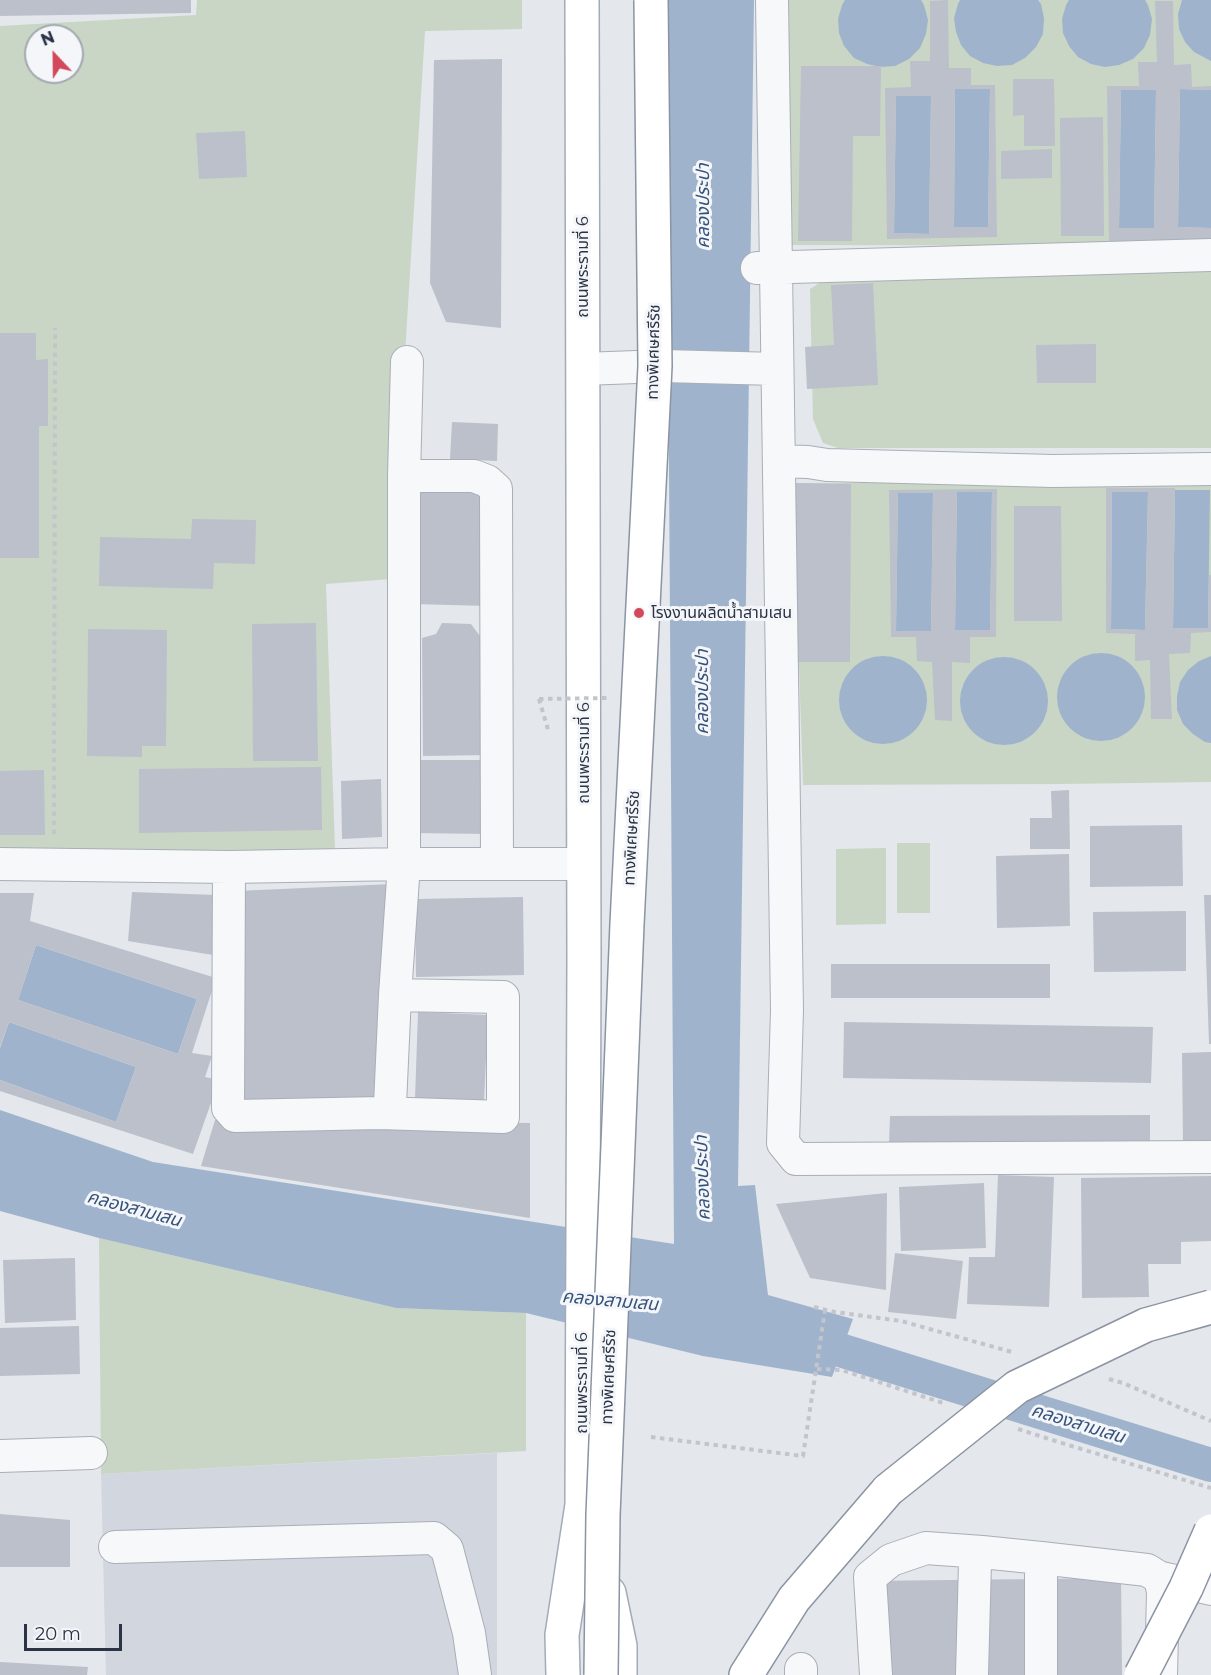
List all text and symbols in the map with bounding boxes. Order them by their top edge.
north arrow [24,24,84,84]
text: N [38,27,57,50]
water label: คลองประปา [693,163,715,249]
street label: ถนนพระรามที่ 6 [573,216,593,318]
street label: ทางพิเศษศรีรัช [644,304,664,400]
place label: โรงงานผลิตน้ำสามเสน [651,603,792,623]
marker: โรงงานผลิตน้ำสามเสน [632,606,646,620]
water label: คลองประปา [692,649,714,735]
street label: ถนนพระรามที่ 6 [574,702,594,804]
street label: ทางพิเศษศรีรัช [620,790,644,886]
water label: คลองประปา [691,1135,715,1221]
water label: คลองสามเสน [85,1186,183,1232]
water label: คลองสามเสน [561,1286,659,1316]
street label: ทางพิเศษศรีรัช [598,1329,620,1425]
street label: ถนนพระรามที่ 6 [572,1332,592,1434]
water label: คลองสามเสน [1029,1400,1127,1448]
scale bar [27,1612,124,1650]
text: 20 m [35,1623,81,1645]

